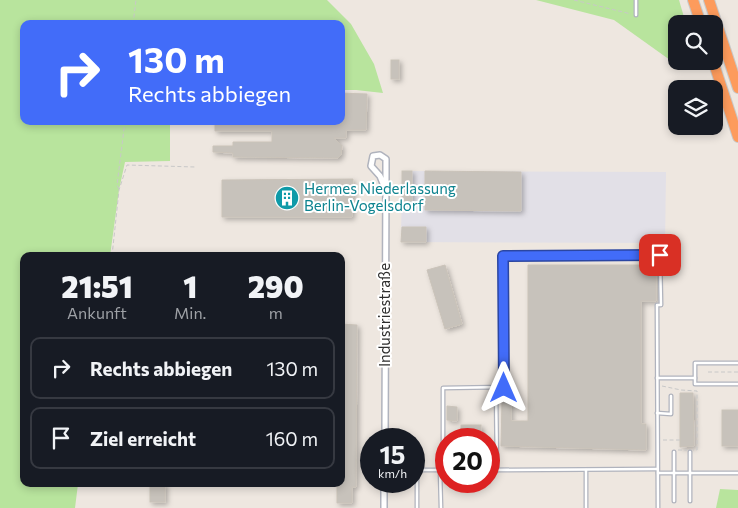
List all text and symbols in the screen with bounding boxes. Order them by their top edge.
map controls [668,15,723,135]
button: search [668,15,723,70]
text: 130 m [128,37,225,80]
icon: right [45,40,110,105]
text: Rechts abbiegen [128,80,291,107]
button: layers [668,80,723,135]
place label: Hermes Niederlassung Berlin-Vogelsdorf [304,179,456,214]
building icon: Hermes Niederlassung Berlin-Vogelsdorf [274,185,300,211]
pin [639,234,681,276]
icon: arrive [646,241,674,269]
street label: Industriestraße [375,263,393,367]
text: 21:51 [61,267,133,304]
text: 1 [183,267,197,304]
text: 290 [248,267,304,304]
text: Ankunft [67,303,127,322]
text: Min. [174,303,206,322]
text: m [269,303,283,322]
icon: right [47,354,75,382]
text: Rechts abbiegen [90,357,232,380]
text: 130 m [266,357,318,380]
position arrow [477,361,529,413]
icon: arrive [47,424,75,452]
text: Ziel erreicht [90,427,196,450]
text: 160 m [266,427,318,450]
speed limit sign: 20 [435,428,500,493]
text: 15 [380,439,405,469]
text: km/h [378,466,407,480]

